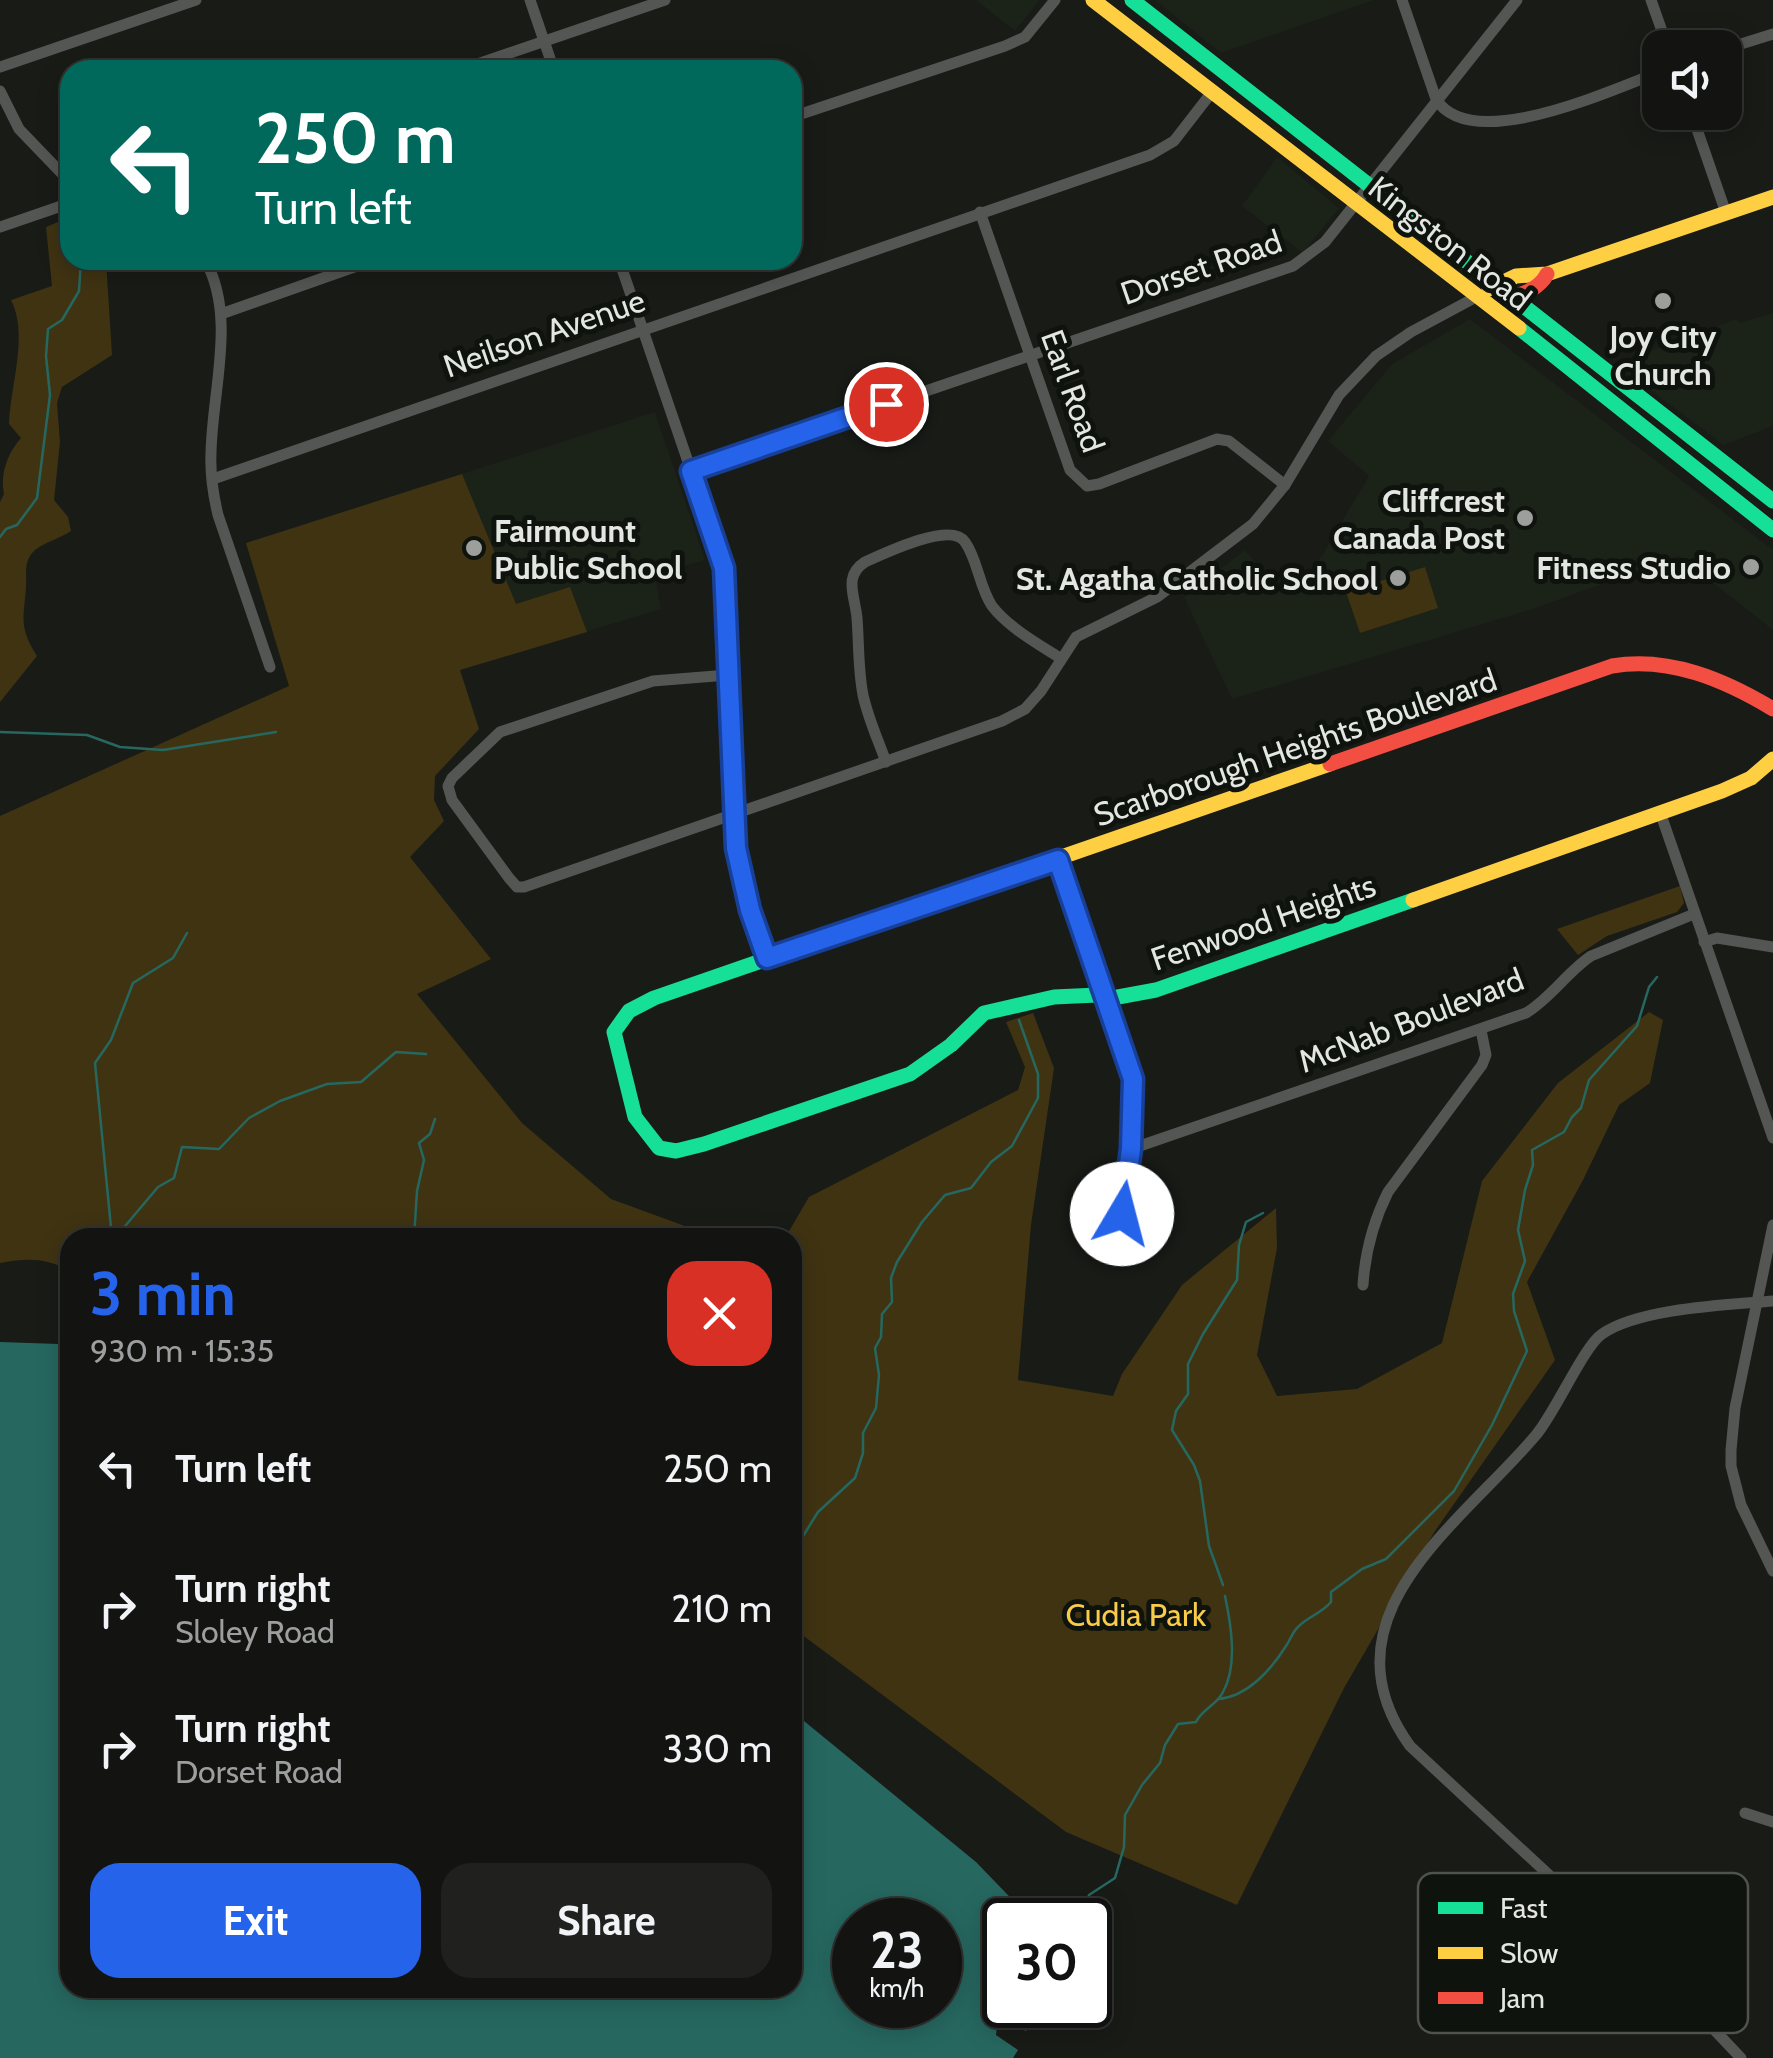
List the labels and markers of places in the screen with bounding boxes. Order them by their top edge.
marker: Joy City Church [1652,290,1674,312]
place label: Joy City Church [1609,317,1717,393]
pin [844,362,929,447]
place label: Cliffcrest Canada Post [1333,481,1505,557]
marker: Cliffcrest Canada Post [1514,507,1536,529]
place label: Fairmount Public School [494,511,682,587]
marker: Fairmount Public School [463,537,485,559]
place label: Fitness Studio [1536,548,1731,587]
marker: Fitness Studio [1740,556,1762,578]
place label: St. Agatha Catholic School [1016,559,1378,598]
marker: St. Agatha Catholic School [1387,567,1409,589]

